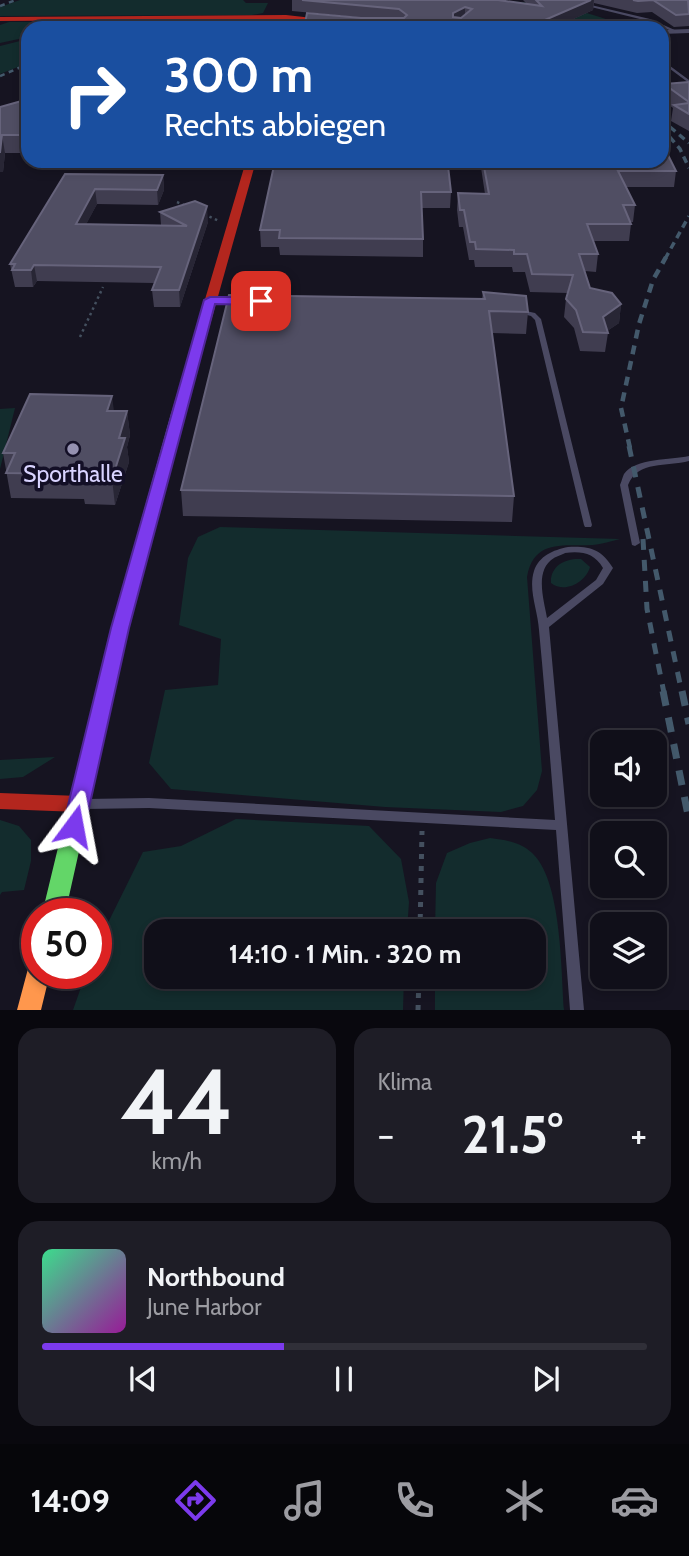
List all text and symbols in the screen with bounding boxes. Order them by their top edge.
text: 300 m [164,45,313,104]
icon: right [49,49,140,140]
text: Rechts abbiegen [164,105,386,144]
pin [231,271,291,331]
icon: arrive [242,282,280,320]
marker: Sporthalle [65,441,81,457]
place label: Sporthalle [23,460,123,488]
map controls [590,730,667,989]
button: sound [590,730,667,807]
position arrow [37,789,111,863]
button: search [590,821,667,898]
speed limit sign: 50 [21,898,112,989]
button: layers [590,912,667,989]
text: 14:10 · 1 Min. · 320 m [229,938,461,970]
text: 44 [120,1046,233,1157]
text: Klima [378,1068,432,1096]
text: 21.5° [462,1103,563,1166]
text: − [378,1111,394,1158]
text: + [630,1111,647,1158]
text: km/h [152,1147,202,1175]
text: Northbound [147,1261,285,1293]
text: June Harbor [147,1293,261,1321]
icon: previous [124,1360,162,1398]
icon: pause [325,1360,363,1398]
icon: next [527,1360,565,1398]
icon: directions [171,1476,220,1525]
icon: music [280,1476,329,1525]
icon: phone [390,1476,439,1525]
icon: climate [500,1476,549,1525]
icon: car [610,1476,659,1525]
text: 14:09 [30,1481,110,1520]

